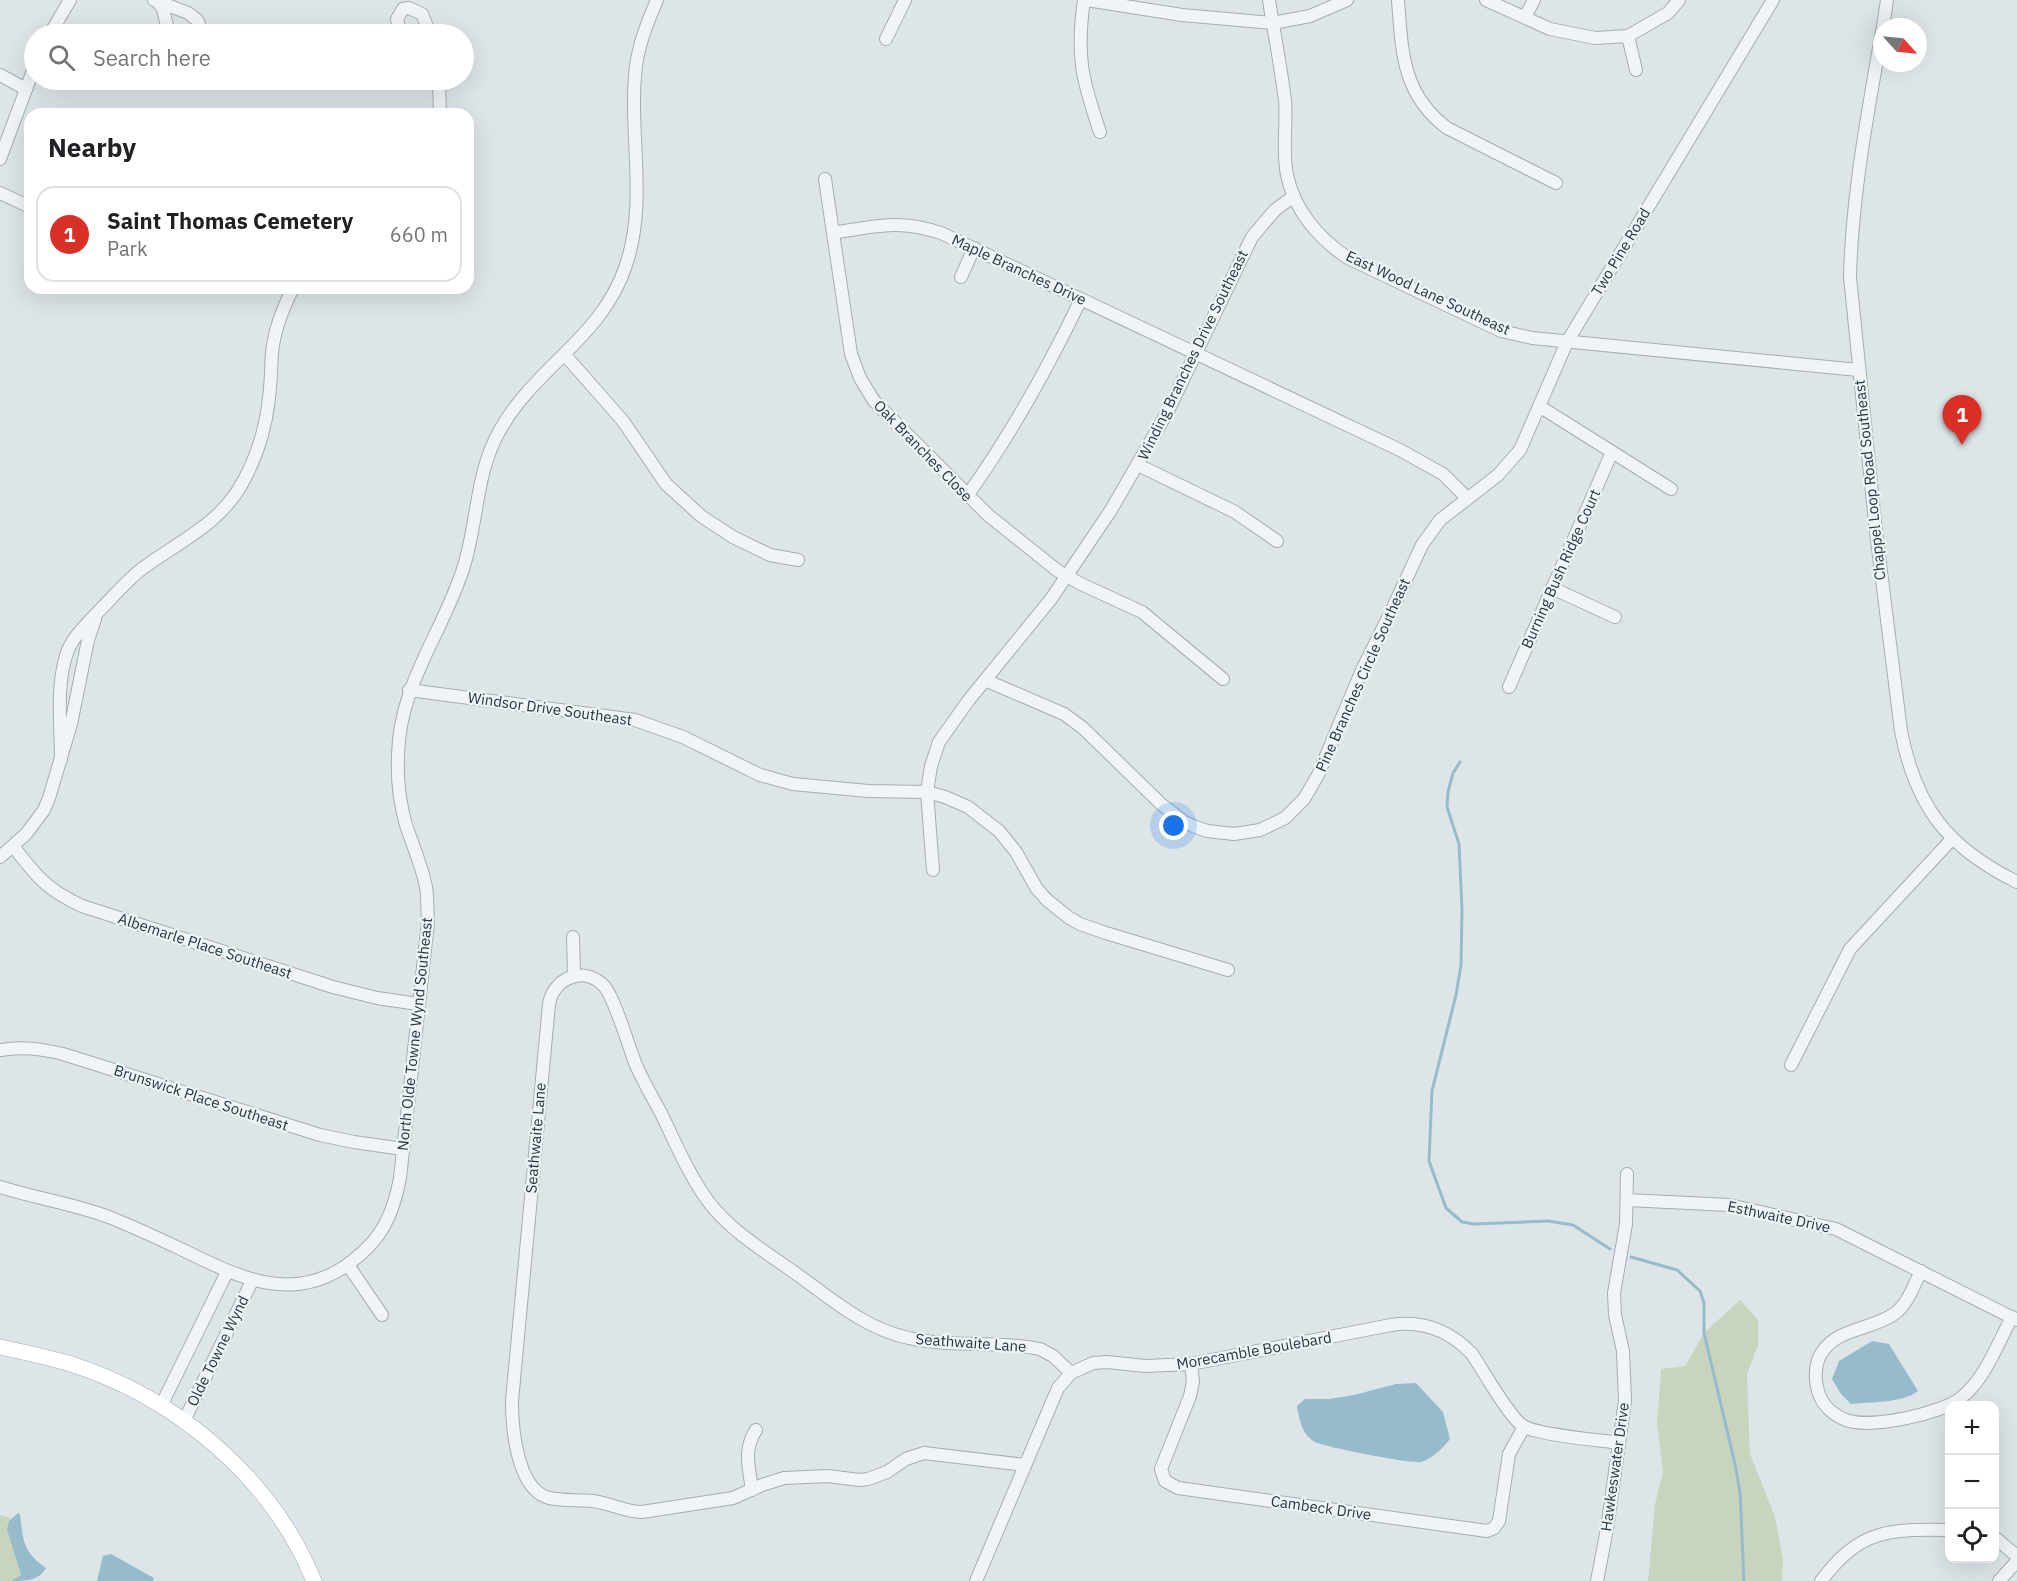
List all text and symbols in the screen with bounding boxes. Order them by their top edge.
north arrow [1873,18,1927,72]
search box [24,24,474,90]
icon: search [45,41,78,74]
text: Search here [93,43,211,72]
text: Nearby [48,130,136,164]
street label: Two Pine Road [1587,204,1654,299]
text: Saint Thomas Cemetery [107,206,353,235]
text: 1 [64,221,76,248]
text: 660 m [390,221,448,248]
street label: Maple Branches Drive [949,230,1090,309]
text: Park [107,235,147,262]
street label: East Wood Lane Southeast [1343,246,1513,339]
street label: Winding Branches Drive Southeast [1133,247,1252,463]
street label: Chappel Loop Road Southeast [1850,379,1889,581]
street label: Oak Branches Close [870,396,977,506]
pin: 1 [1942,396,1982,445]
street label: Burning Bush Ridge Court [1517,486,1604,651]
street label: Pine Branches Circle Southeast [1311,575,1414,775]
street label: Windsor Drive Southeast [467,688,633,729]
your location [1159,811,1188,840]
street label: Albemarle Place Southeast [116,908,294,983]
street label: North Olde Towne Wynd Southeast [393,916,436,1152]
street label: Brunswick Place Southeast [112,1060,291,1135]
street label: Seathwaite Lane [521,1082,550,1194]
street label: Esthwaite Drive [1726,1196,1832,1237]
street label: Olde Towne Wynd [182,1292,253,1409]
street label: Morecamble Boulebard [1175,1327,1333,1374]
street label: Seathwaite Lane [915,1329,1027,1356]
street label: Hawkeswater Drive [1596,1401,1633,1533]
map controls [1945,1401,1999,1563]
button: + [1945,1401,1999,1455]
button: − [1945,1455,1999,1509]
street label: Cambeck Drive [1270,1491,1372,1524]
button: locate [1945,1509,1999,1563]

